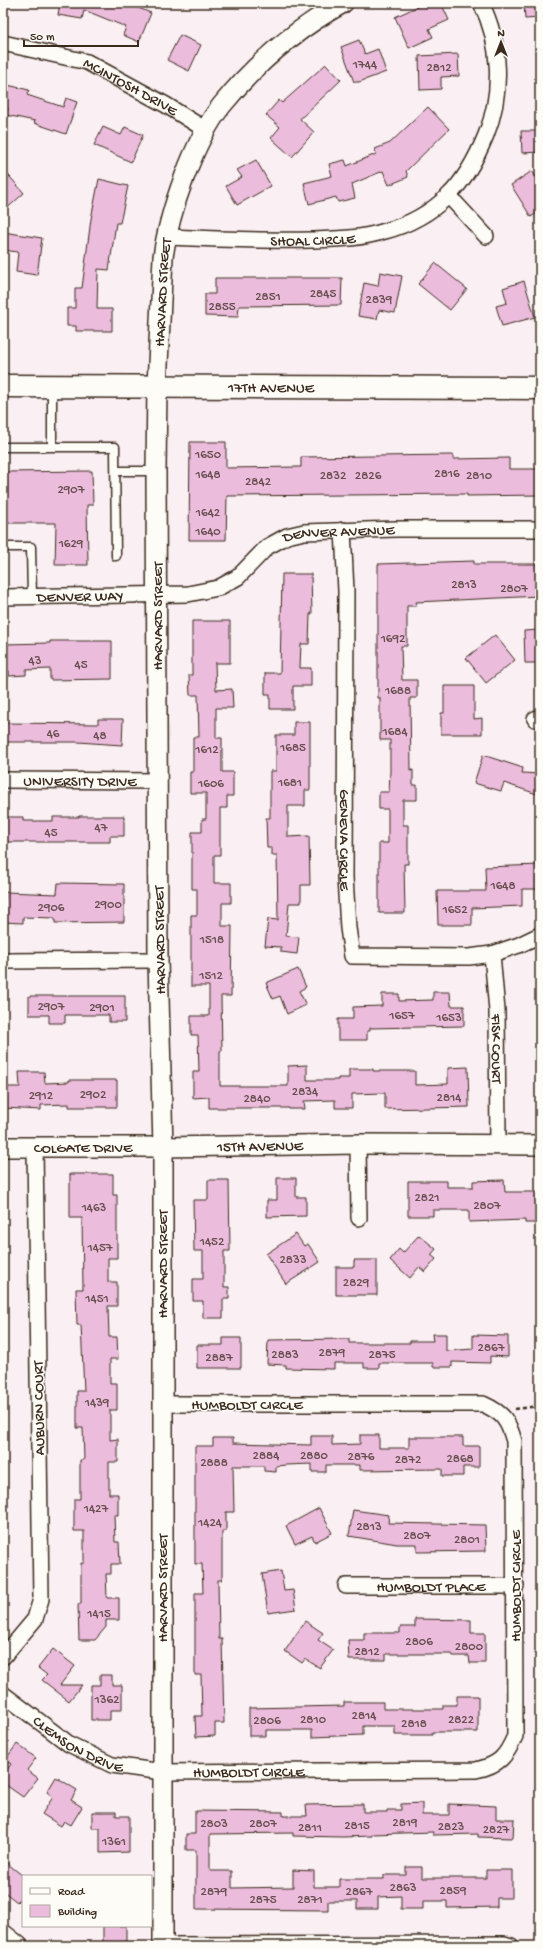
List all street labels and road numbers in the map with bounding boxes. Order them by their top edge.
street label: MCINTOSH DRIVE [80,55,181,121]
street label: SHOAL CIRCLE [270,230,357,251]
street label: HARVARD STREET [152,236,177,347]
street label: 17TH AVENUE [227,380,315,398]
street label: DENVER AVENUE [280,522,396,548]
street label: HARVARD STREET [150,560,168,670]
street label: DENVER WAY [36,588,124,607]
street label: UNIVERSITY DRIVE [23,773,137,792]
street label: GENEVA CIRCLE [334,789,353,892]
street label: HARVARD STREET [151,884,171,994]
street label: FISK COURT [486,1013,505,1085]
street label: 15TH AVENUE [216,1138,304,1157]
street label: COLGATE DRIVE [34,1140,133,1158]
street label: HARVARD STREET [155,1208,173,1318]
street label: AUBURN COURT [30,1359,50,1455]
street label: HUMBOLDT CIRCLE [191,1397,303,1415]
street label: HUMBOLDT CIRCLE [508,1530,526,1642]
street label: HARVARD STREET [155,1532,173,1642]
street label: HUMBOLDT PLACE [376,1579,486,1597]
street label: CLEMSON DRIVE [28,1713,125,1778]
street label: HUMBOLDT CIRCLE [193,1764,305,1783]

